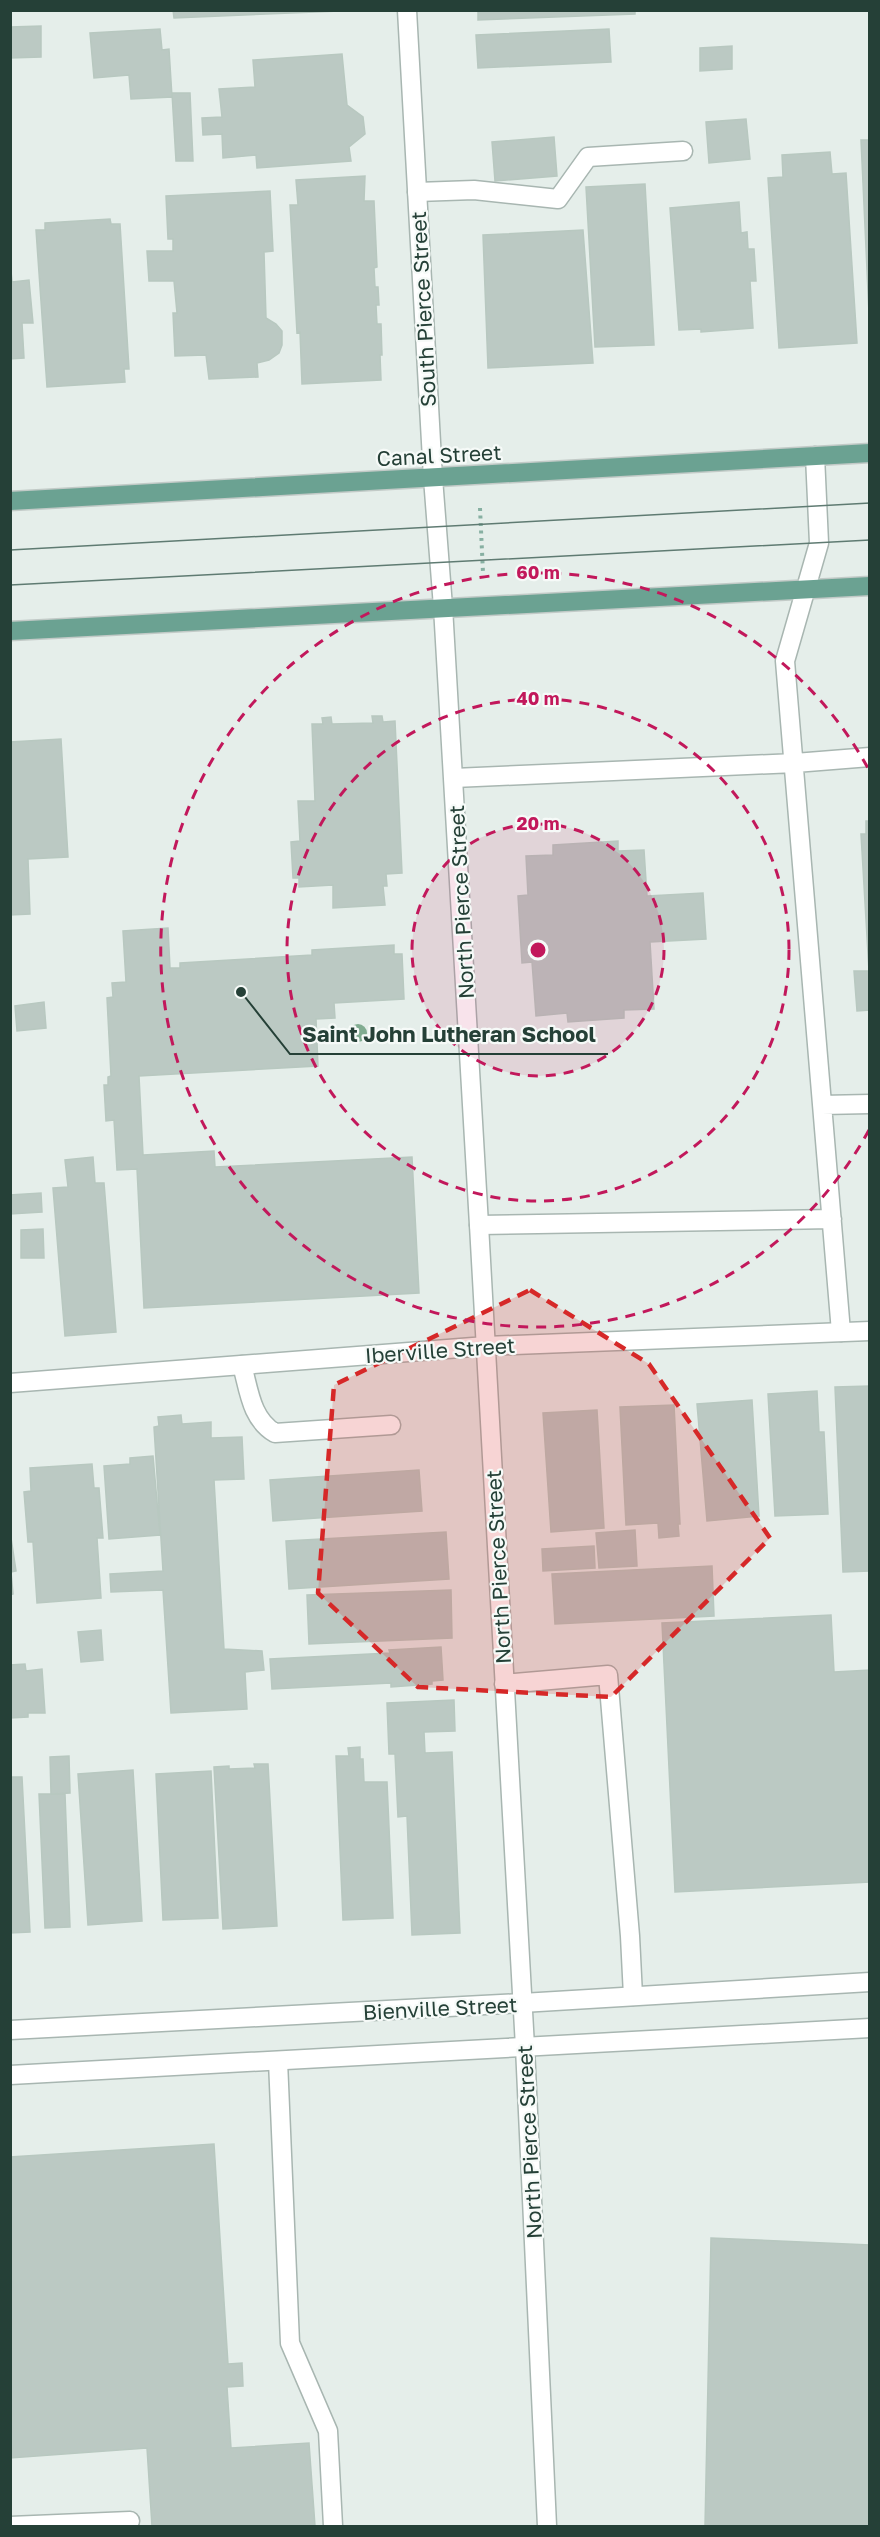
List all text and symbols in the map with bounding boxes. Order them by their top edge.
street label: South Pierce Street [405,211,441,407]
street label: Canal Street [376,439,502,471]
text: 60 m [516,561,560,583]
text: 40 m [516,687,560,709]
street label: North Pierce Street [443,804,479,1000]
text: 20 m [517,812,559,834]
centre of rings [528,940,548,960]
callout: Saint John Lutheran School [290,1014,608,1054]
text: Saint John Lutheran School [302,1020,596,1047]
street label: Iberville Street [364,1332,516,1368]
street label: North Pierce Street [480,1469,516,1665]
street label: Bienville Street [362,1991,518,2025]
street label: North Pierce Street [511,2044,547,2240]

